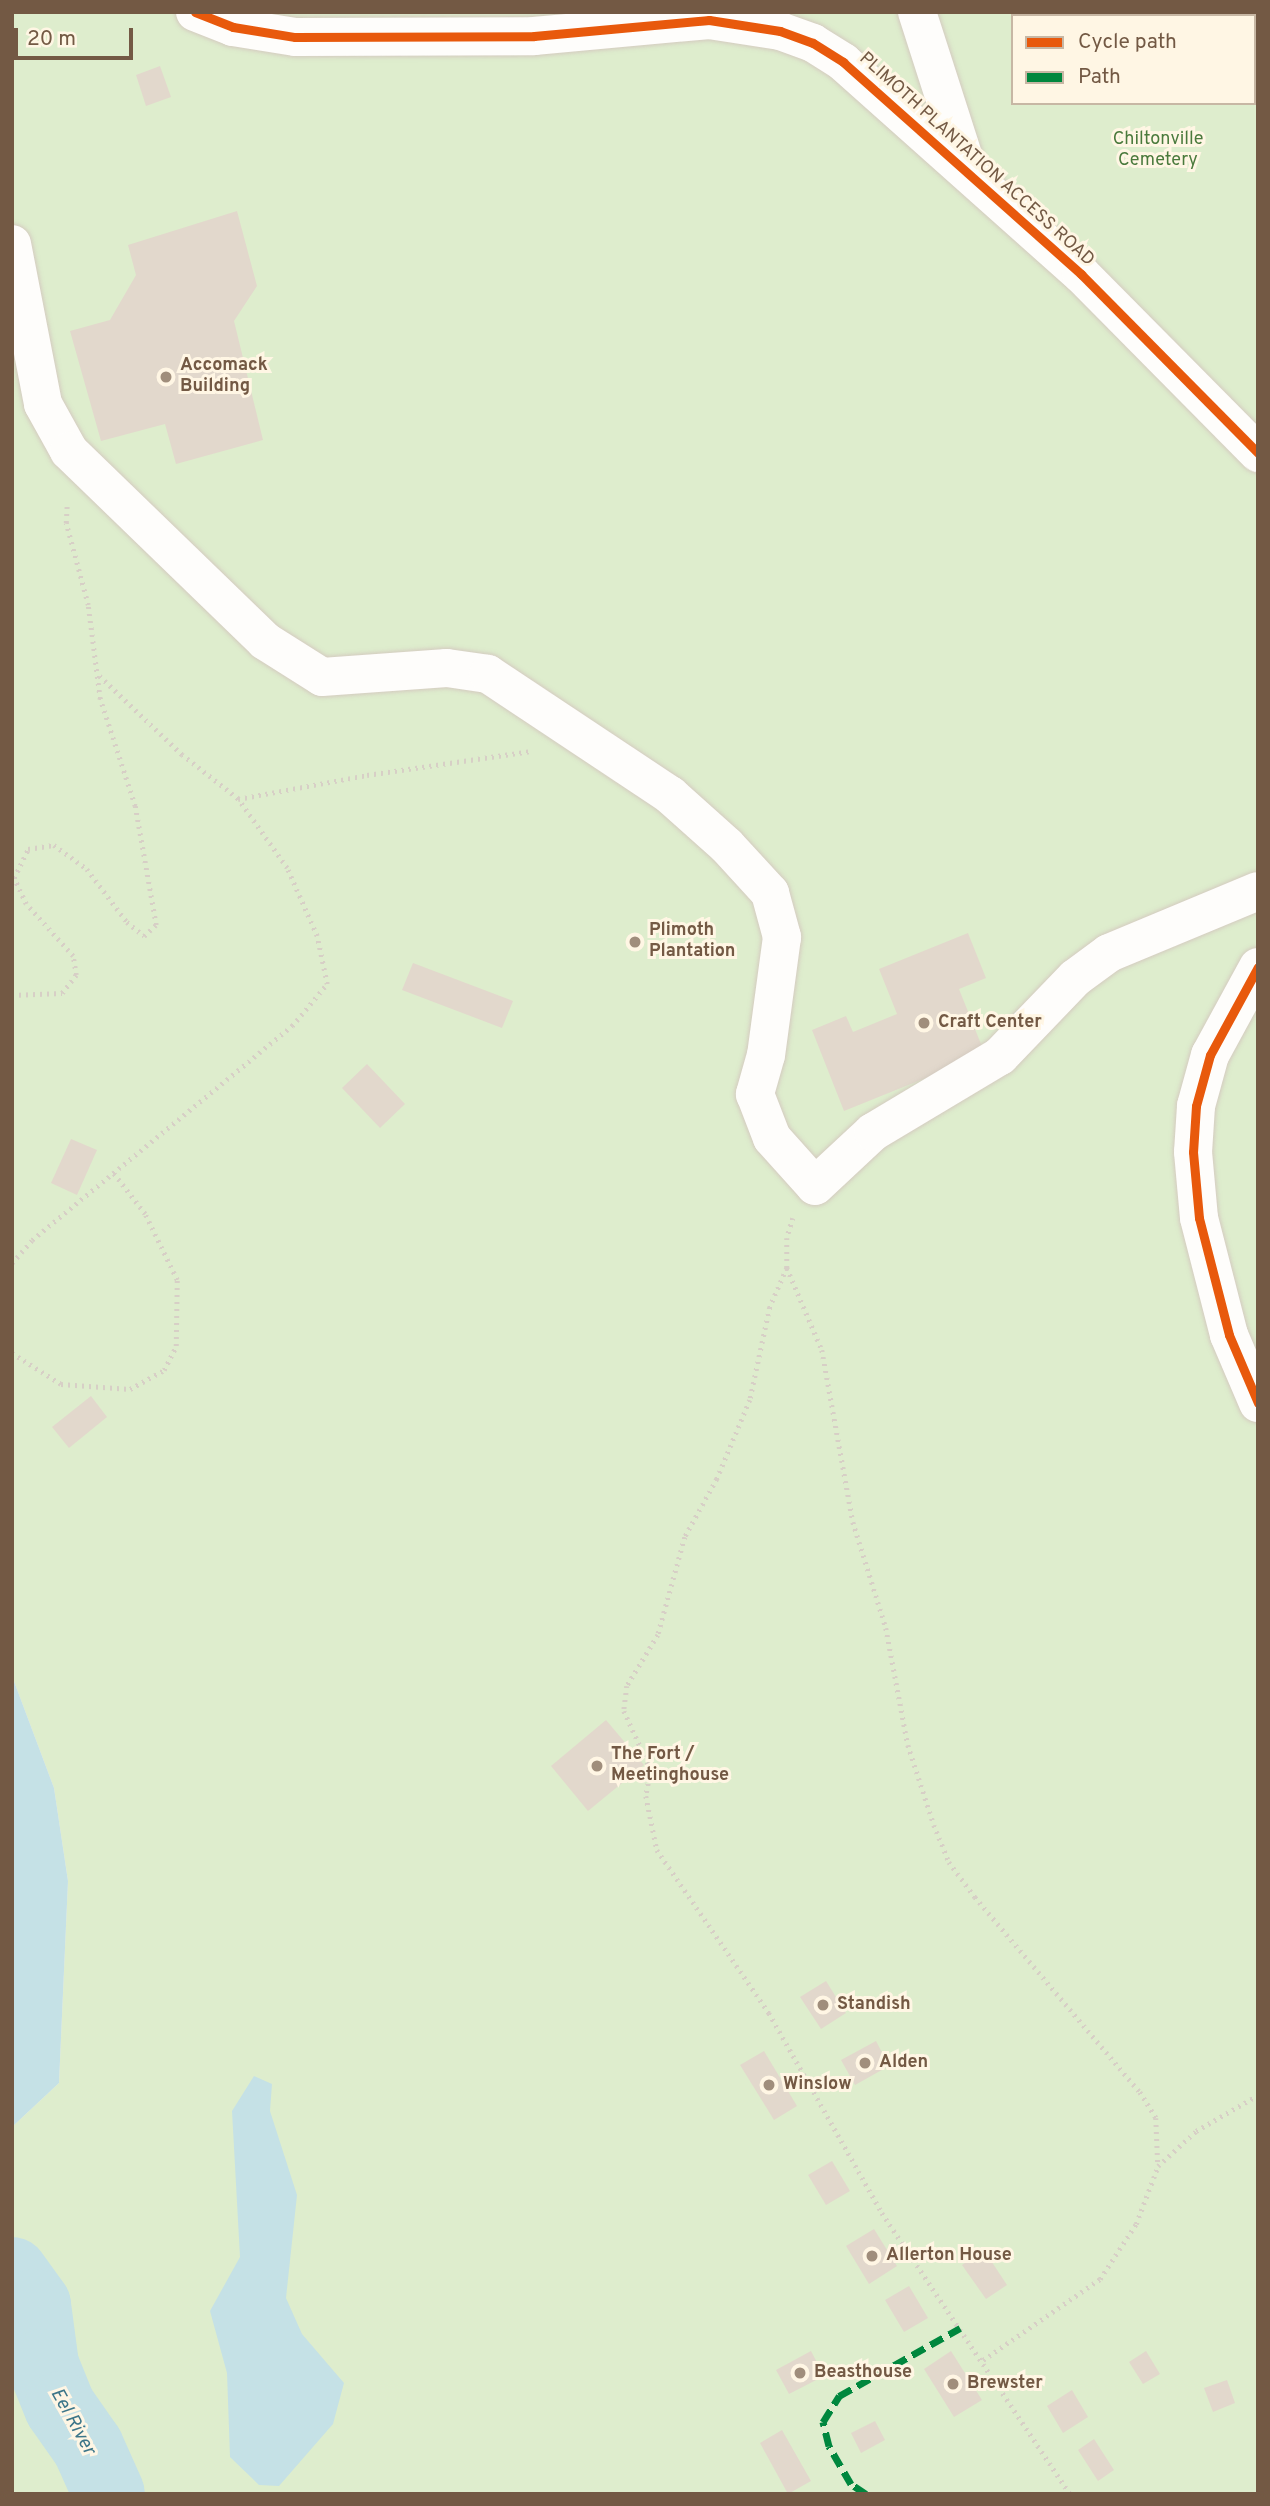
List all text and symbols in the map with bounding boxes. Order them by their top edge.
scale bar [18,14,136,58]
legend [1011,14,1256,105]
text: 20 m [27,26,76,53]
text: Cycle path [1078,29,1177,56]
street label: PLIMOTH PLANTATION ACCESS ROAD [854,48,1098,272]
text: Path [1078,64,1121,91]
park label: Chiltonville Cemetery [1113,130,1203,172]
place label: Accomack Building [180,356,268,398]
marker: Accomack Building [158,369,174,385]
place label: Plimoth Plantation [649,921,735,964]
marker: Plimoth Plantation [627,934,643,950]
place label: Craft Center [938,1012,1042,1034]
marker: Craft Center [916,1015,932,1031]
place label: The Fort / Meetinghouse [611,1745,729,1788]
marker: The Fort / Meetinghouse [589,1758,605,1774]
place label: Standish [837,1994,911,2016]
marker: Standish [815,1997,831,2013]
place label: Alden [879,2052,928,2074]
marker: Alden [857,2055,873,2071]
place label: Winslow [783,2074,852,2096]
marker: Winslow [761,2077,777,2093]
place label: Allerton House [886,2245,1012,2267]
marker: Allerton House [864,2248,880,2264]
place label: Beasthouse [814,2362,912,2384]
marker: Beasthouse [792,2365,808,2381]
place label: Brewster [967,2373,1043,2395]
marker: Brewster [945,2376,961,2392]
water label: Eel River [44,2385,100,2459]

